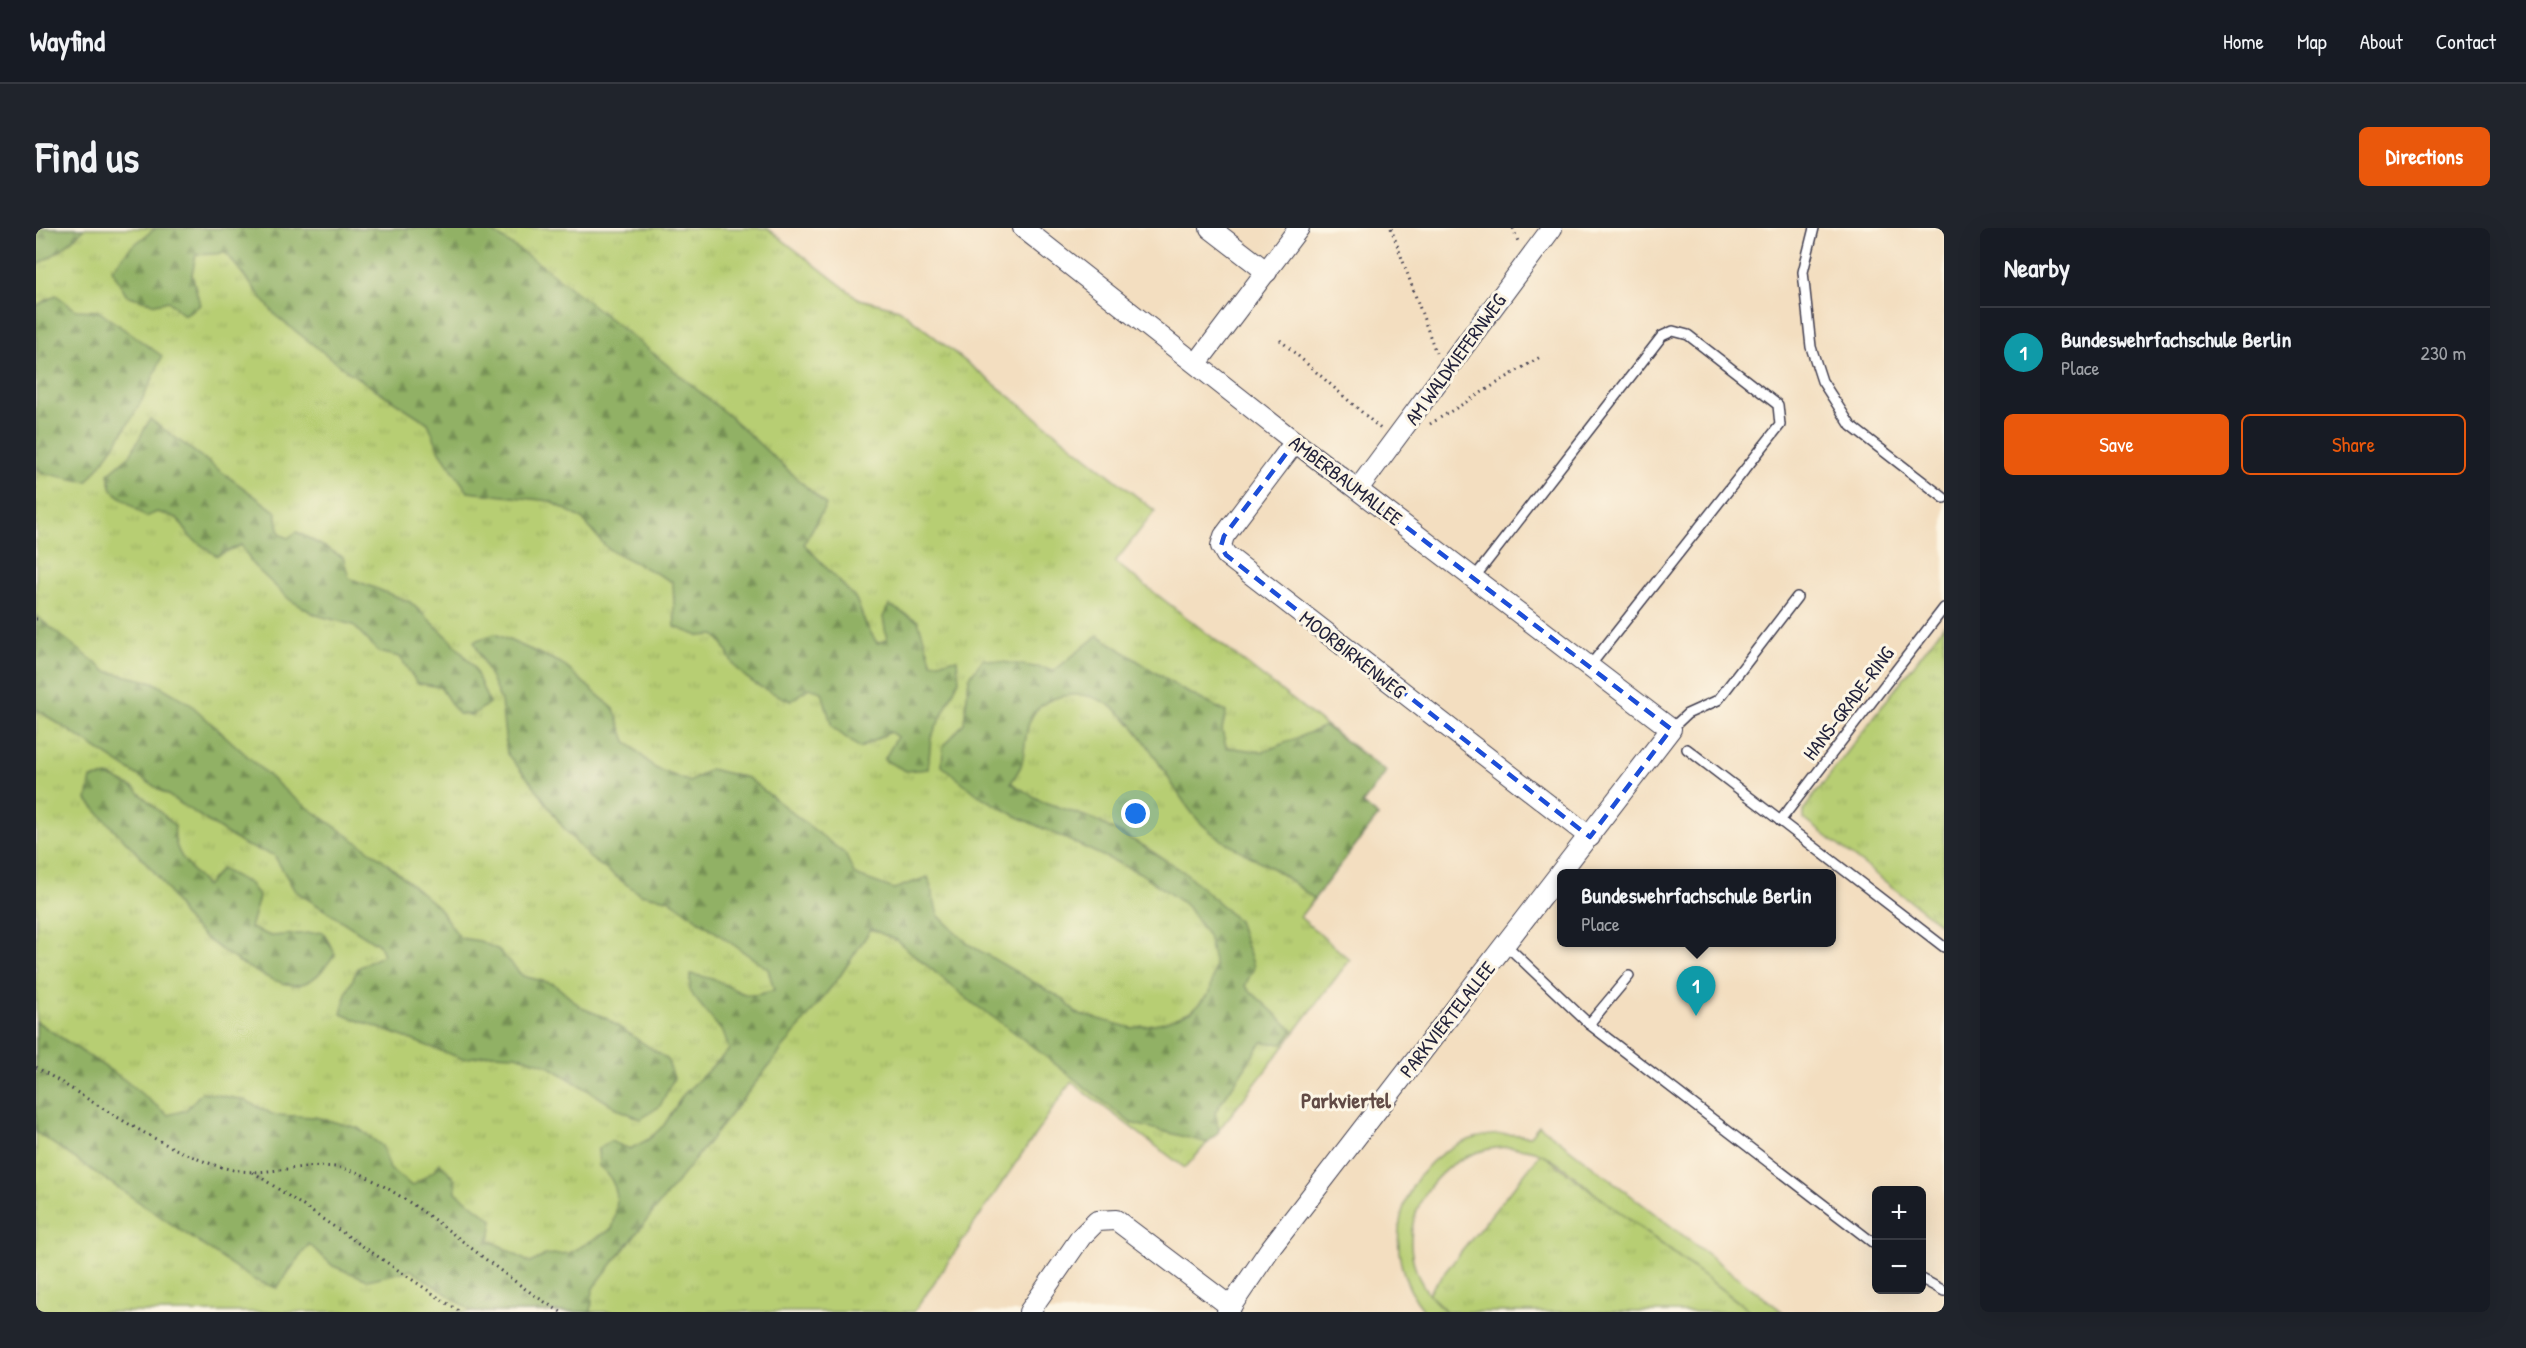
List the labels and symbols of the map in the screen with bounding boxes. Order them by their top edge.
street label: AM WALDKIEFERNWEG [1398,288,1512,430]
street label: AMBERBAUMALLEE [1284,429,1408,531]
street label: MOORBIRKENWEG [1294,604,1412,704]
street label: HANS-GRADE-RING [1796,640,1900,765]
your location [1121,799,1150,828]
street label: PARKVIERTELALLEE [1393,955,1501,1083]
pin: 1 [1676,966,1716,1016]
district label: Parkviertel [1301,1085,1392,1115]

